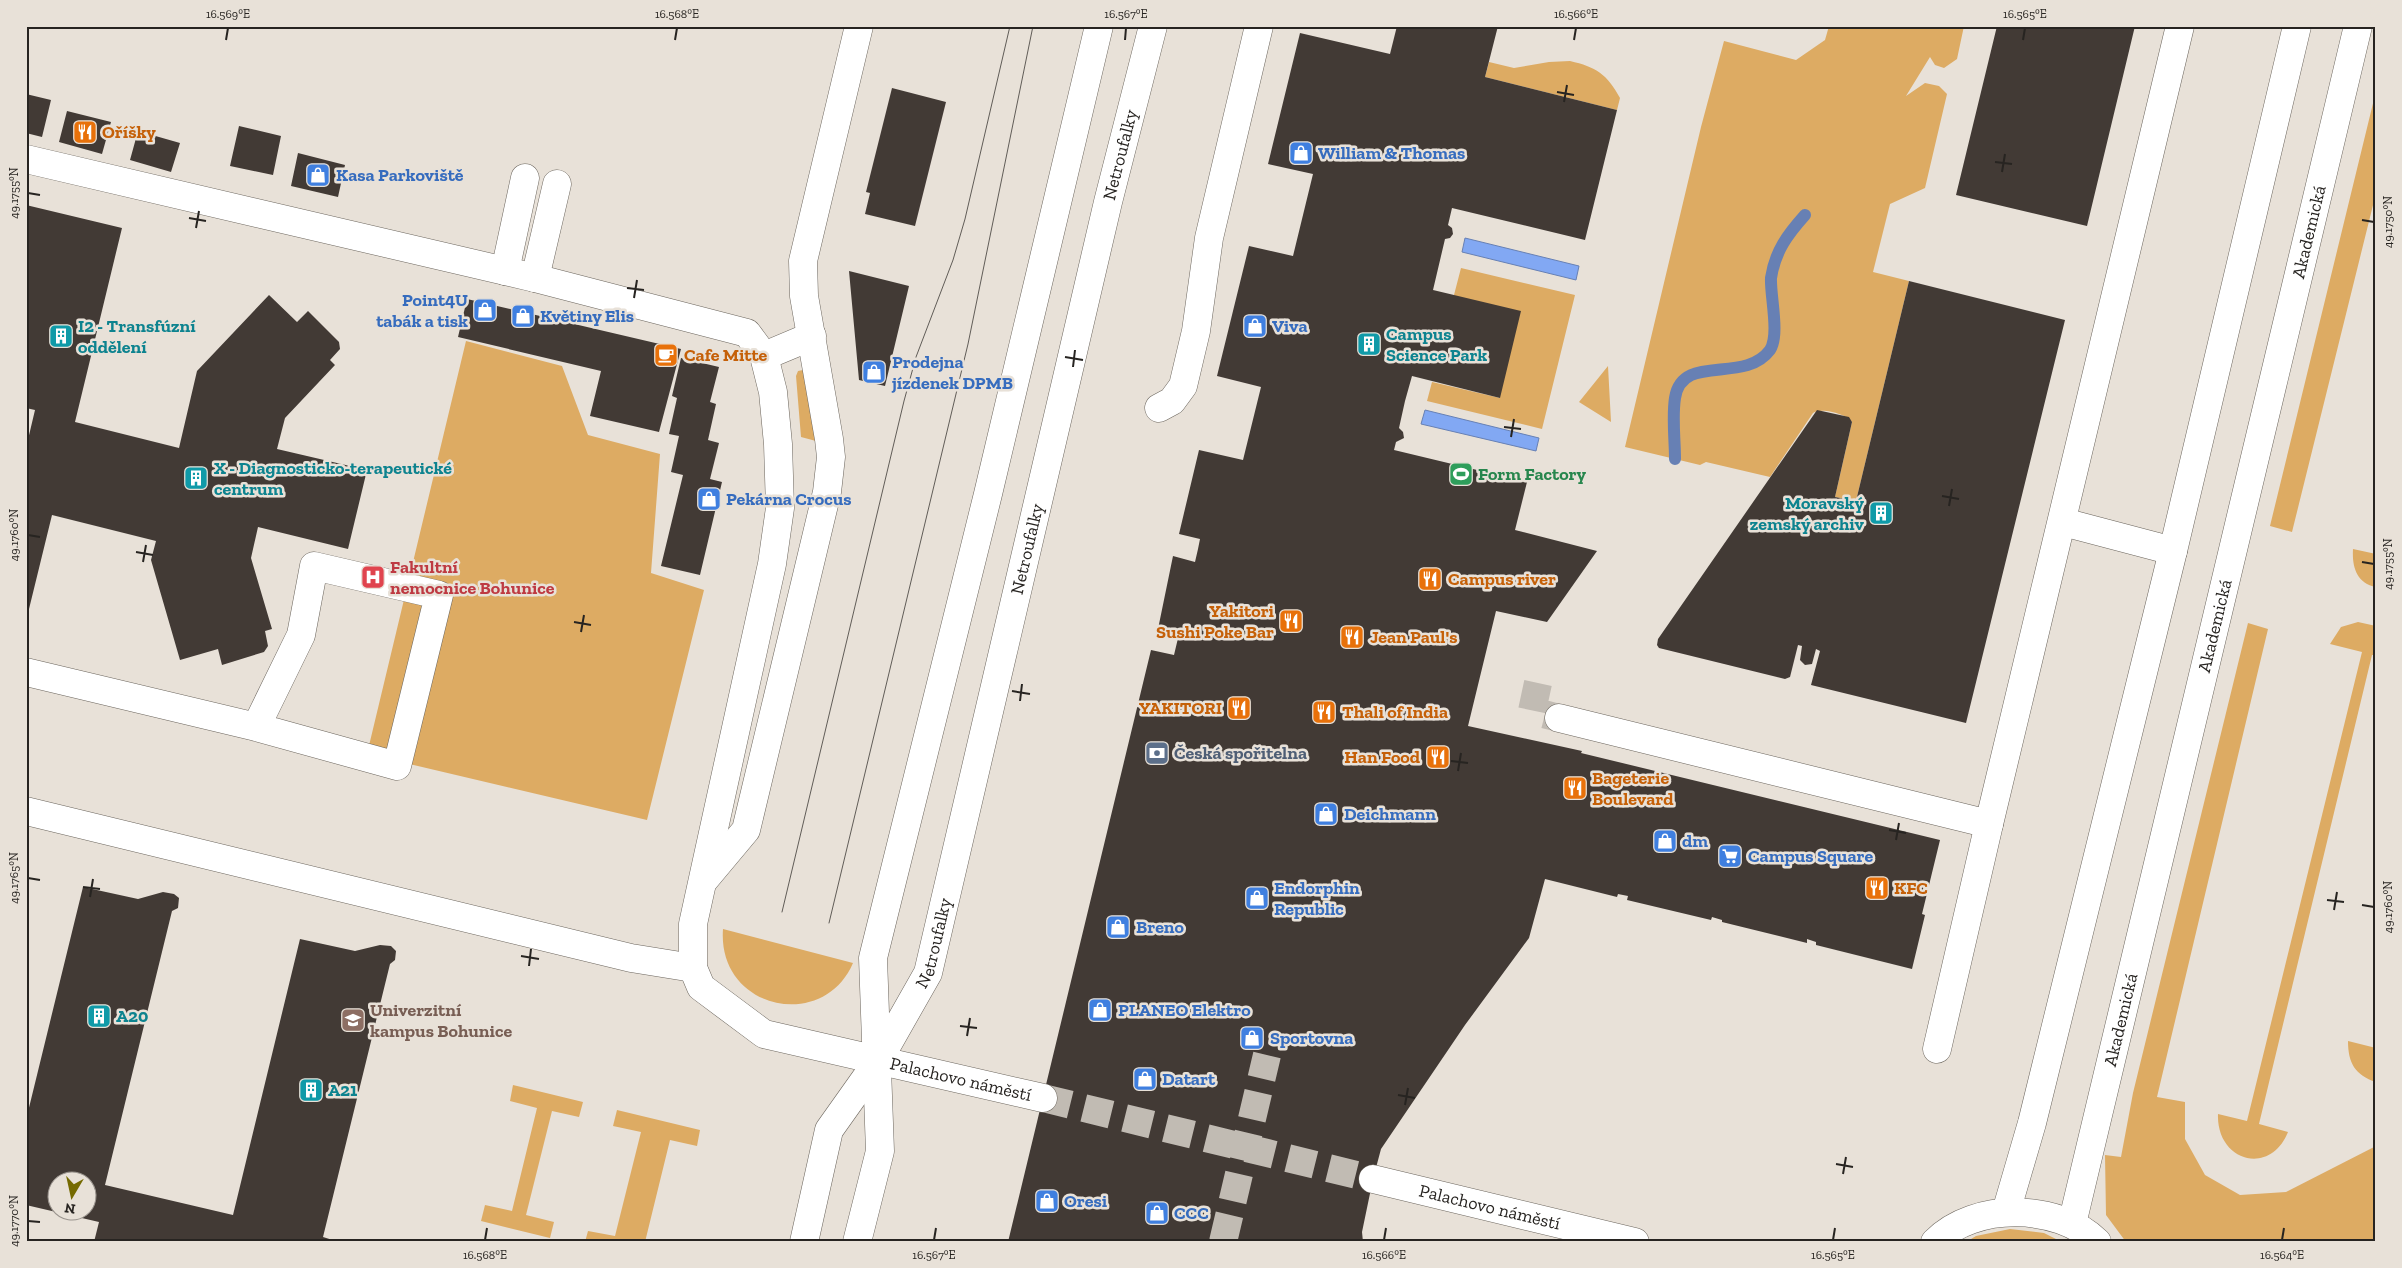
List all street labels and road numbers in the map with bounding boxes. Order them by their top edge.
street label: Netroufalky [1098,106,1142,203]
street label: Akademická [2287,183,2331,281]
street label: Netroufalky [1006,501,1048,597]
street label: Akademická [2193,577,2237,675]
street label: Netroufalky [911,895,956,992]
street label: Akademická [2099,971,2143,1069]
street label: Palachovo náměstí [888,1052,1034,1106]
street label: Palachovo náměstí [1417,1179,1563,1235]

